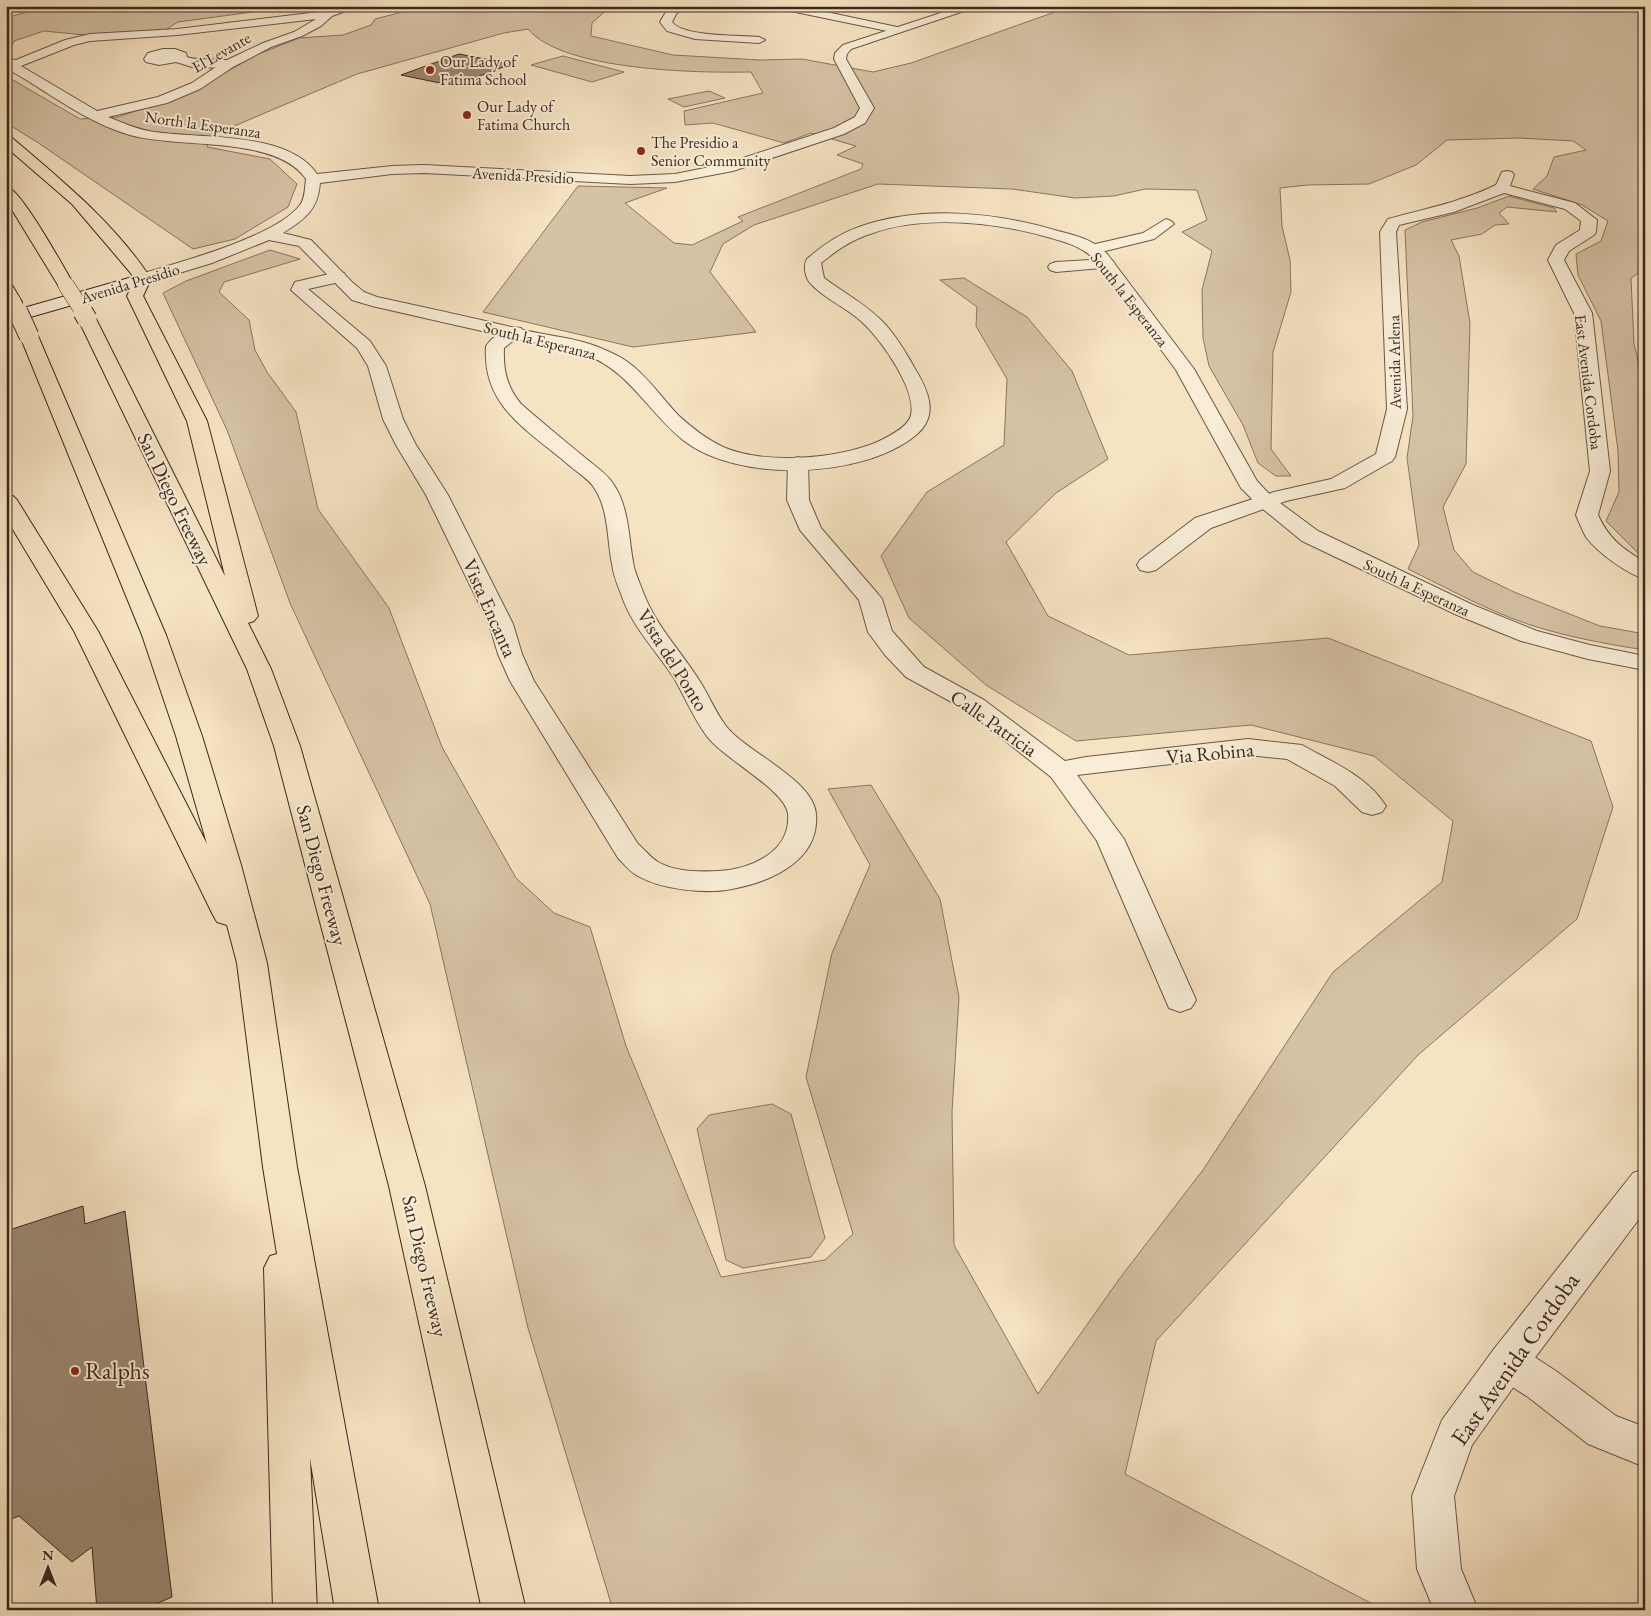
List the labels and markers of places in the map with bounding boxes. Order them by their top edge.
place label: Our Lady of Fatima School [440,51,527,90]
marker: Our Lady of Fatima School [424,64,436,76]
place label: Our Lady of Fatima Church [477,96,570,135]
marker: Our Lady of Fatima Church [461,109,473,121]
place label: The Presidio a Senior Community [651,132,772,171]
marker: The Presidio a Senior Community [635,145,647,157]
place label: Ralphs [85,1355,150,1386]
marker: Ralphs [69,1365,81,1377]

